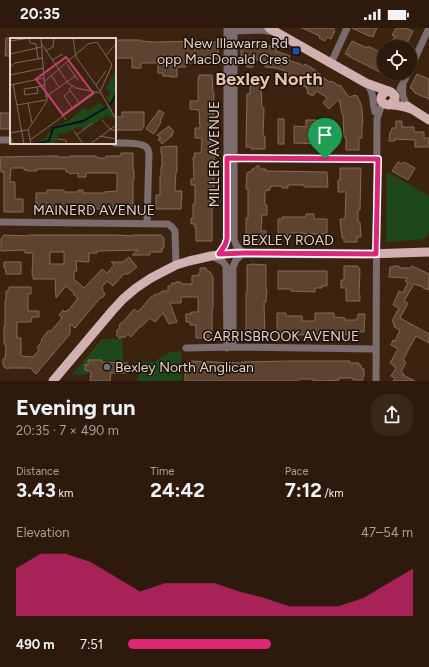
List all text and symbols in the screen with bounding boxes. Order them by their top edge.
text: 20:35 [20,5,60,23]
place label: New Illawarra Rd opp MacDonald Cres [157,35,288,68]
inset map [10,38,116,144]
map controls [377,40,417,80]
button: locate [377,40,417,80]
marker: New Illawarra Rd opp MacDonald Cres [291,46,301,56]
district label: Bexley North [215,68,323,90]
street label: MILLER AVENUE [206,101,223,207]
pin [308,118,342,159]
icon: arrive [314,124,336,146]
street label: MAINERD AVENUE [33,202,155,219]
street label: BEXLEY ROAD [242,232,334,249]
street label: CARRISBROOK AVENUE [203,328,359,345]
place label: Bexley North Anglican [115,359,254,376]
marker: Bexley North Anglican [102,362,112,372]
text: Evening run [16,394,136,421]
button: share [371,394,413,436]
text: 20:35 · 7 × 490 m [16,423,119,438]
text: Distance [16,465,59,478]
text: Time [150,465,174,478]
text: Pace [285,465,308,478]
text: 3.43 [16,478,56,502]
text: 24:42 [150,478,205,502]
text: 7:12 [285,478,322,502]
text: km [56,487,73,500]
text: /km [322,487,344,500]
text: Elevation [16,525,69,540]
text: 47–54 m [361,525,413,540]
text: 490 m [16,637,55,652]
text: 7:51 [80,637,103,652]

